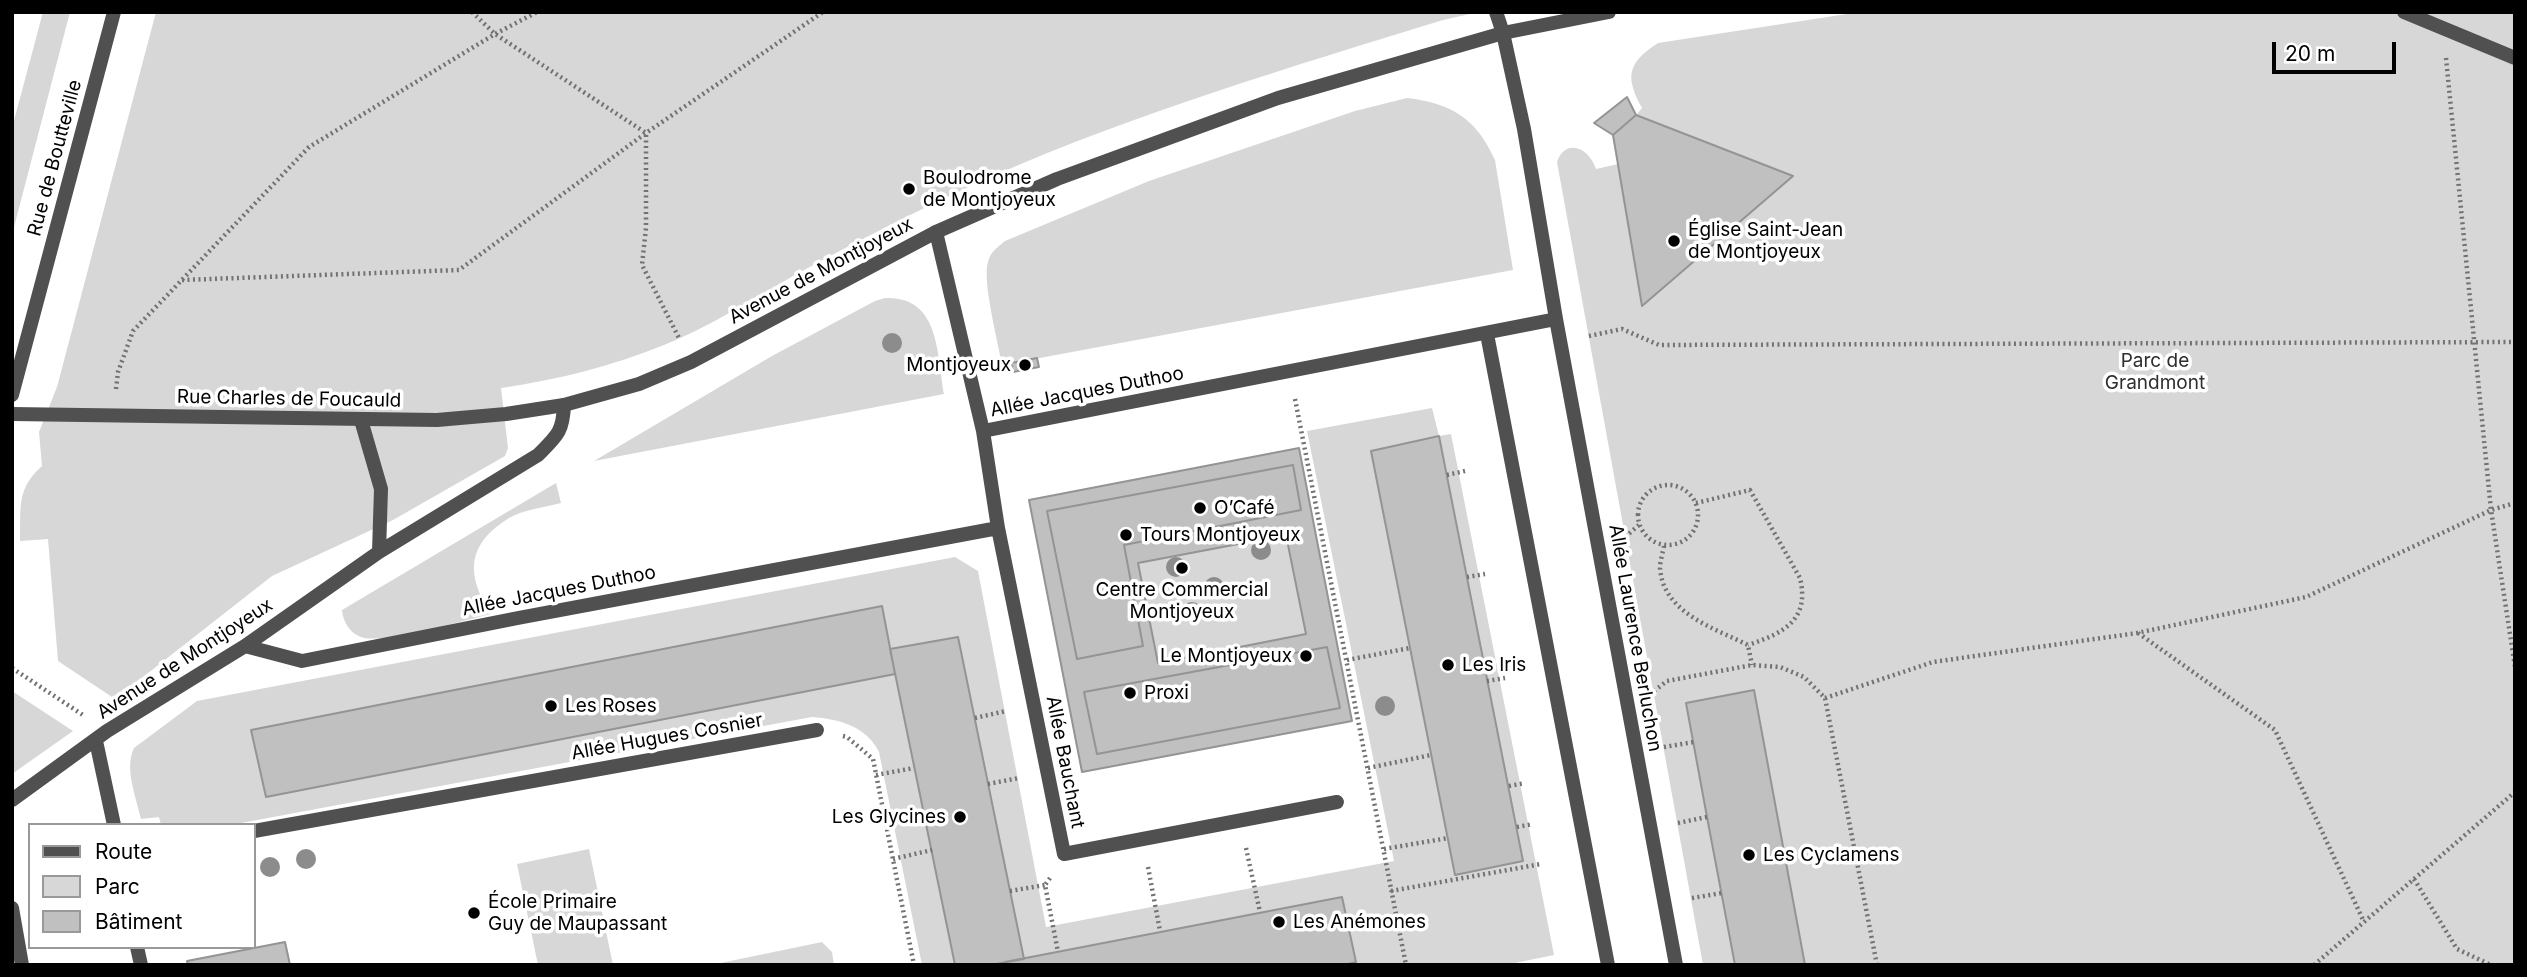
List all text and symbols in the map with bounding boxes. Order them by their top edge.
scale bar [2275,28,2399,72]
text: 20 m [2285,41,2335,66]
street label: Rue de Boutteville [23,77,87,239]
place label: Boulodrome de Montjoyeux [923,167,1056,211]
marker: Boulodrome de Montjoyeux [901,181,917,197]
street label: Avenue de Montjoyeux [725,213,917,329]
place label: Église Saint-Jean de Montjoyeux [1688,219,1843,263]
marker: Église Saint-Jean de Montjoyeux [1666,233,1682,249]
park label: Parc de Grandmont [2105,350,2205,394]
place label: Montjoyeux [906,354,1011,376]
marker: Montjoyeux [1017,357,1033,373]
street label: Allée Jacques Duthoo [988,362,1186,422]
street label: Rue Charles de Foucauld [177,386,401,412]
place label: O’Café [1214,497,1275,519]
marker: O’Café [1192,500,1208,516]
street label: Allée Laurence Berluchon [1604,523,1666,753]
place label: Tours Montjoyeux [1140,524,1301,546]
marker: Tours Montjoyeux [1118,527,1134,543]
marker: Centre Commercial Montjoyeux [1174,560,1190,576]
street label: Allée Jacques Duthoo [460,561,658,621]
place label: Centre Commercial Montjoyeux [1096,579,1268,623]
street label: Avenue de Montjoyeux [93,594,277,724]
place label: Le Montjoyeux [1160,645,1292,667]
marker: Le Montjoyeux [1298,648,1314,664]
place label: Les Iris [1462,654,1526,676]
marker: Les Iris [1440,657,1456,673]
place label: Proxi [1144,682,1189,704]
marker: Proxi [1122,685,1138,701]
street label: Allée Bauchant [1041,694,1089,830]
place label: Les Roses [565,695,657,717]
marker: Les Roses [543,698,559,714]
street label: Allée Hugues Cosnier [570,709,764,765]
place label: Les Glycines [832,806,946,828]
marker: Les Glycines [952,809,968,825]
legend [28,823,256,949]
text: Route [95,839,152,864]
place label: Les Cyclamens [1763,844,1899,866]
marker: Les Cyclamens [1741,847,1757,863]
text: Parc [95,874,140,899]
place label: École Primaire Guy de Maupassant [488,891,667,935]
marker: École Primaire Guy de Maupassant [466,905,482,921]
text: Bâtiment [95,909,182,934]
place label: Les Anémones [1293,911,1426,933]
marker: Les Anémones [1271,914,1287,930]

